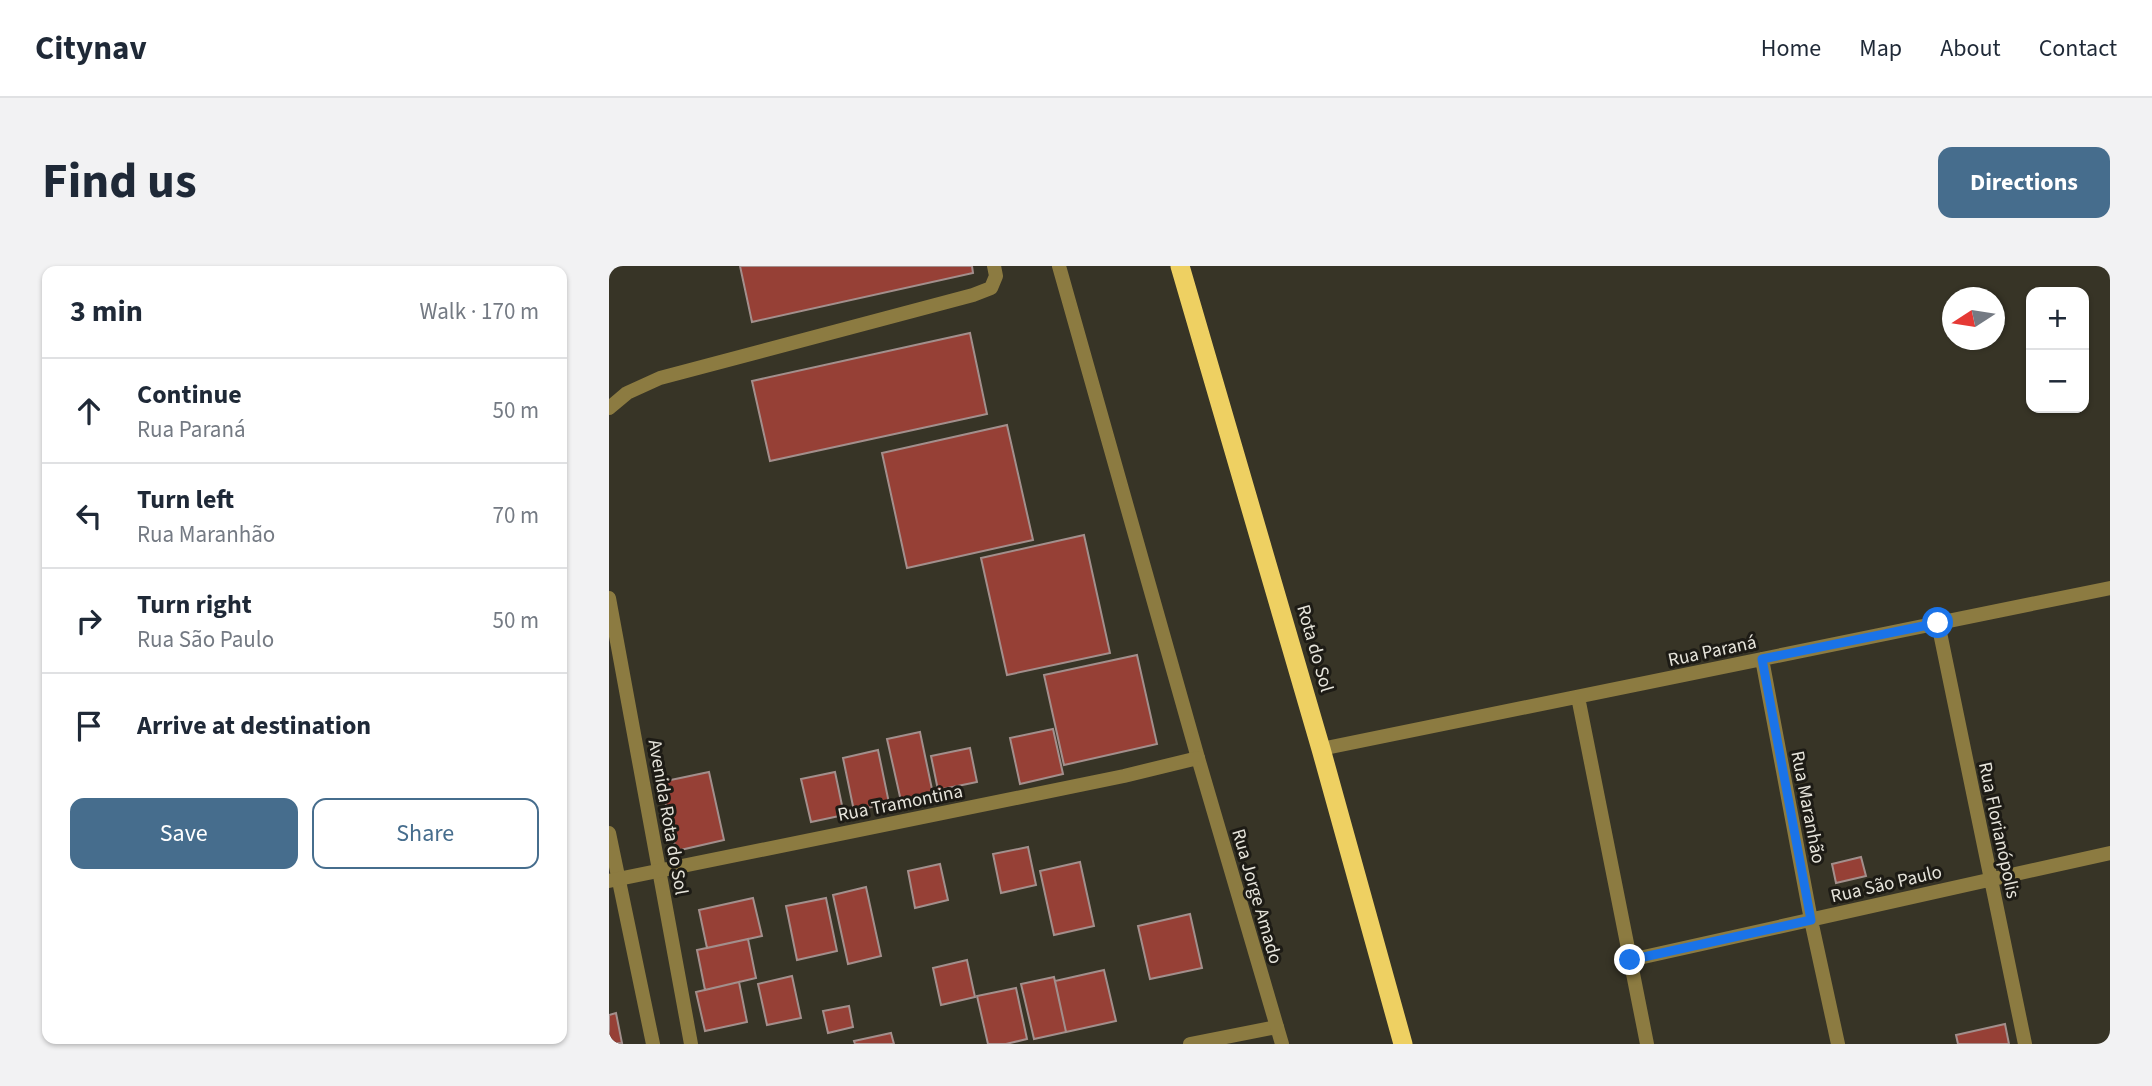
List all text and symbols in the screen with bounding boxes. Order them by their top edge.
text: Citynav [35,25,147,72]
text: Home [1761,31,1821,66]
text: Map [1859,31,1902,66]
text: About [1940,31,2001,66]
text: Contact [2039,31,2117,66]
text: Find us [42,147,197,217]
button: Directions [1938,147,2110,218]
north arrow [1942,287,2005,350]
map controls [2026,287,2089,413]
button: + [2026,287,2089,350]
text: 3 min [70,290,143,333]
text: Walk · 170 m [420,295,539,328]
button: − [2026,350,2089,413]
text: Continue [137,376,242,413]
icon: ahead [70,392,108,430]
text: 50 m [492,394,539,427]
text: Rua Paraná [137,413,246,446]
text: Turn left [137,481,234,518]
icon: left [70,497,108,535]
text: 70 m [492,499,539,532]
text: Rua Maranhão [137,518,275,551]
text: Turn right [137,586,252,623]
street label: Rota do Sol [1289,601,1340,695]
icon: right [70,602,108,640]
text: 50 m [492,604,539,637]
route start [1922,607,1953,638]
text: Rua São Paulo [137,623,274,656]
street label: Rua Paraná [1666,629,1759,674]
icon: arrive [70,707,108,745]
text: Arrive at destination [137,707,371,744]
street label: Avenida Rota do Sol [641,737,695,897]
street label: Rua Maranhão [1783,749,1832,866]
street label: Rua Florianópolis [1971,760,2026,901]
street label: Rua Tramontina [835,778,965,829]
button: Save [70,798,298,869]
button: Share [312,798,539,869]
street label: Rua Jorge Amado [1224,826,1289,967]
street label: Rua São Paulo [1828,859,1945,910]
route end [1614,944,1645,975]

